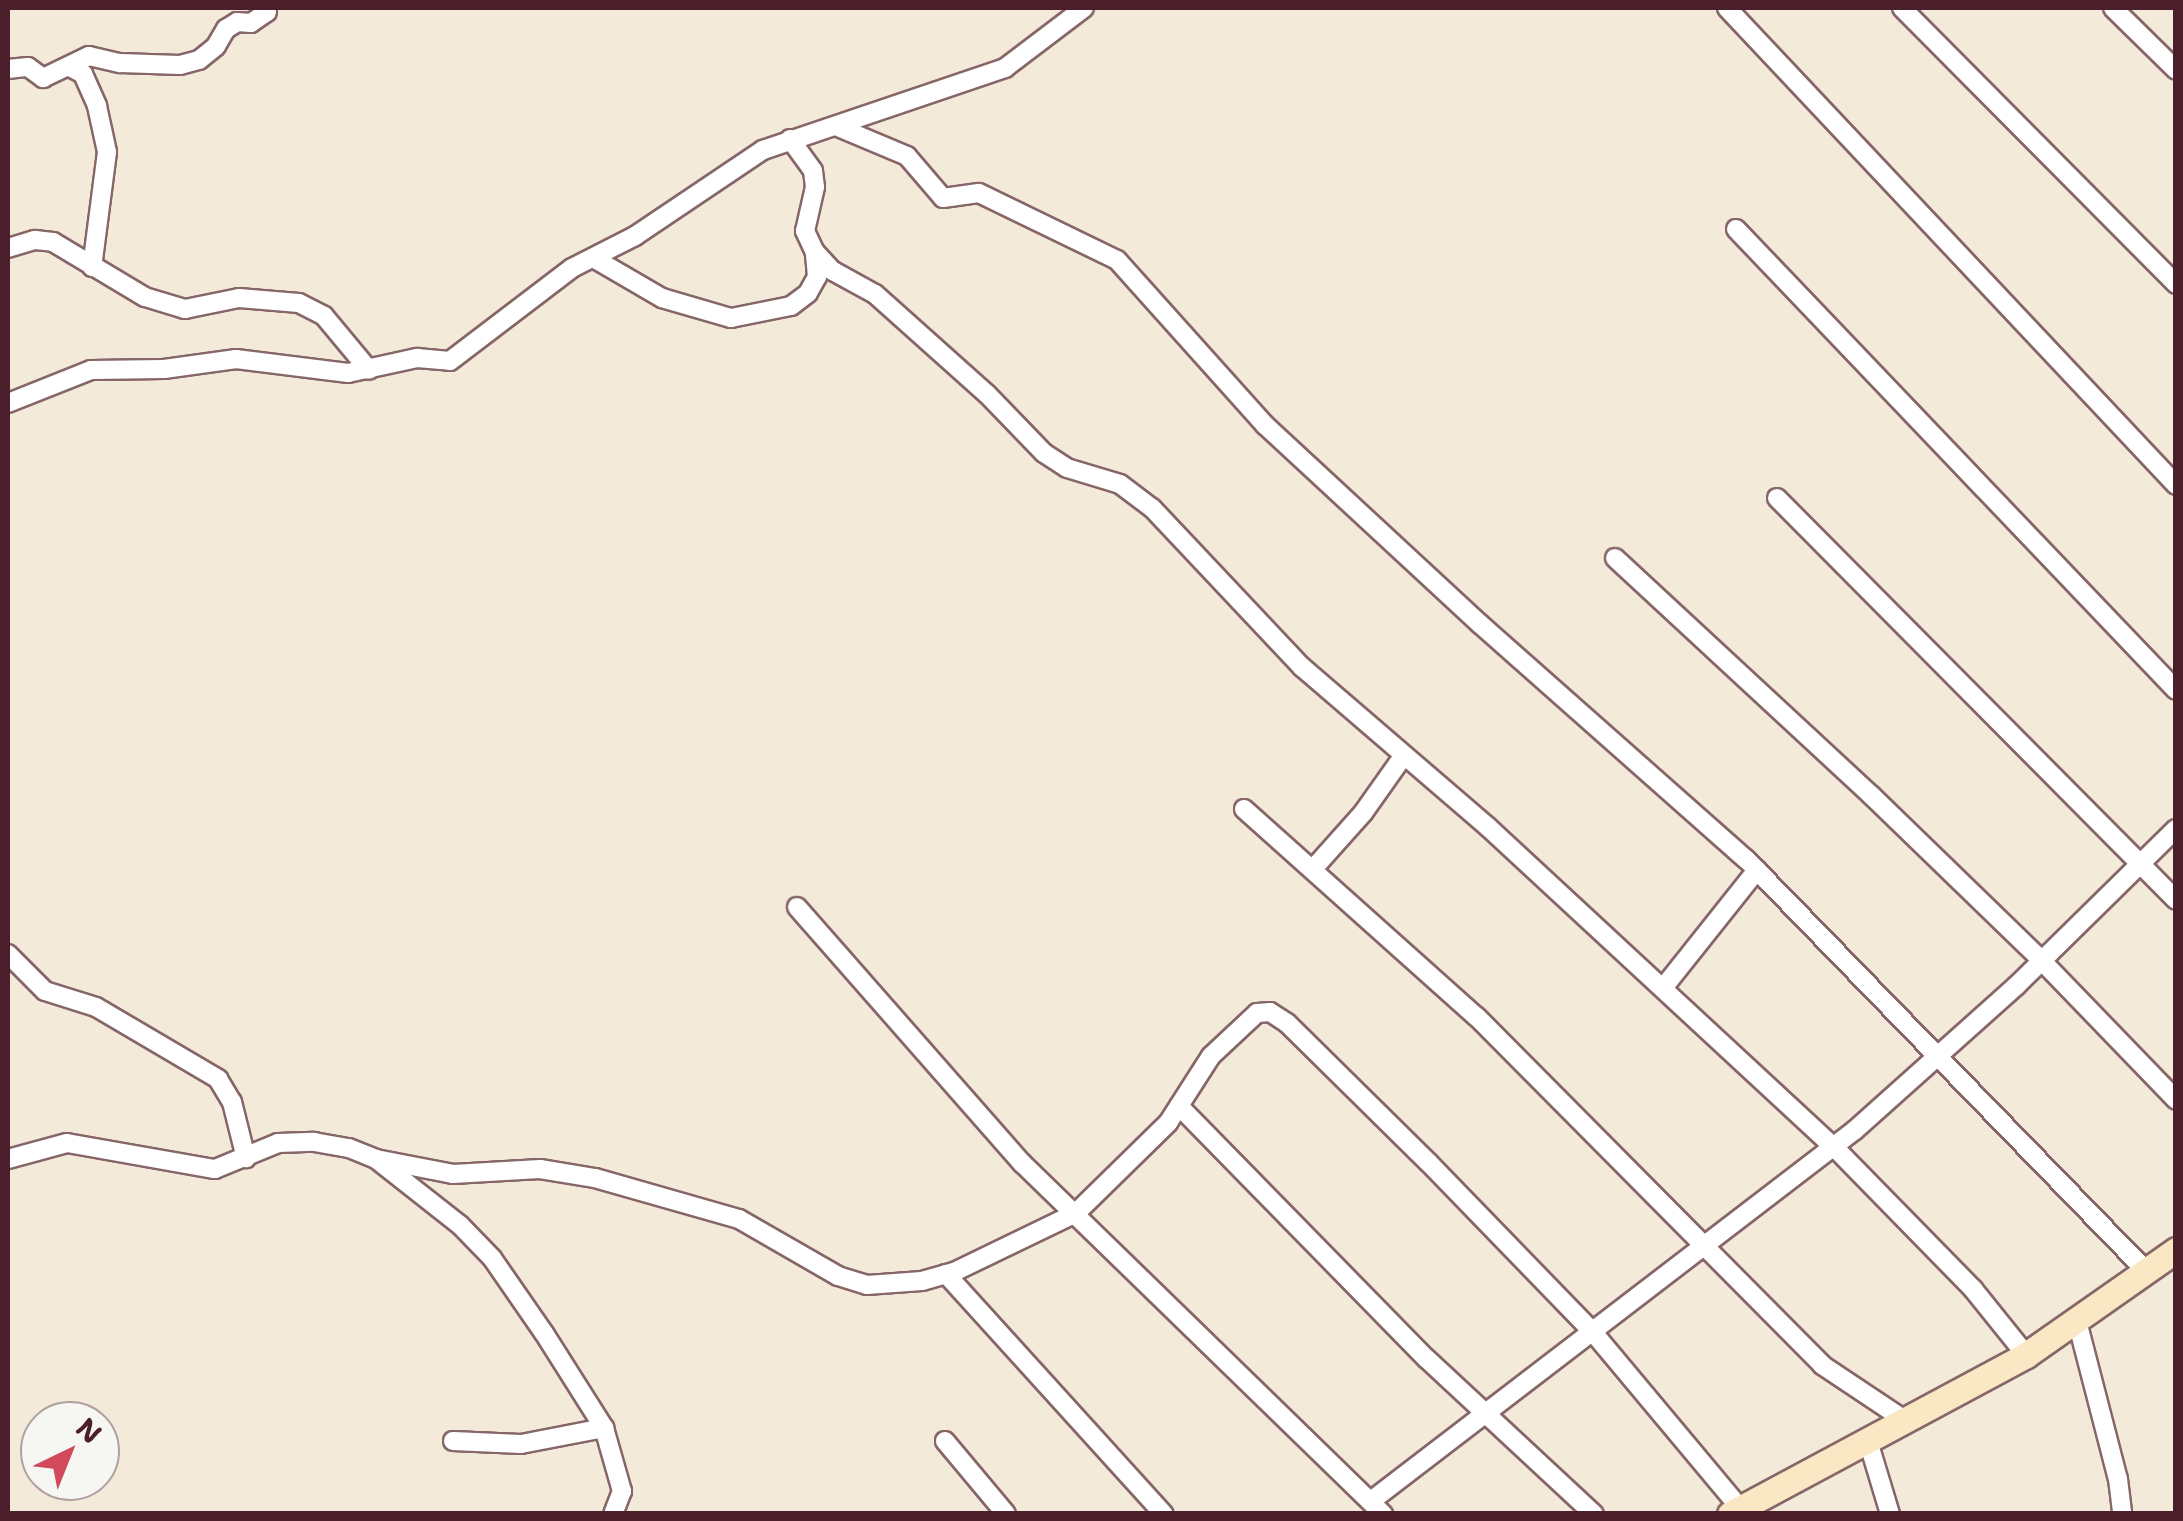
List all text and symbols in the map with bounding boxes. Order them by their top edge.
north arrow [20,1401,120,1501]
text: N [68,1409,110,1452]

